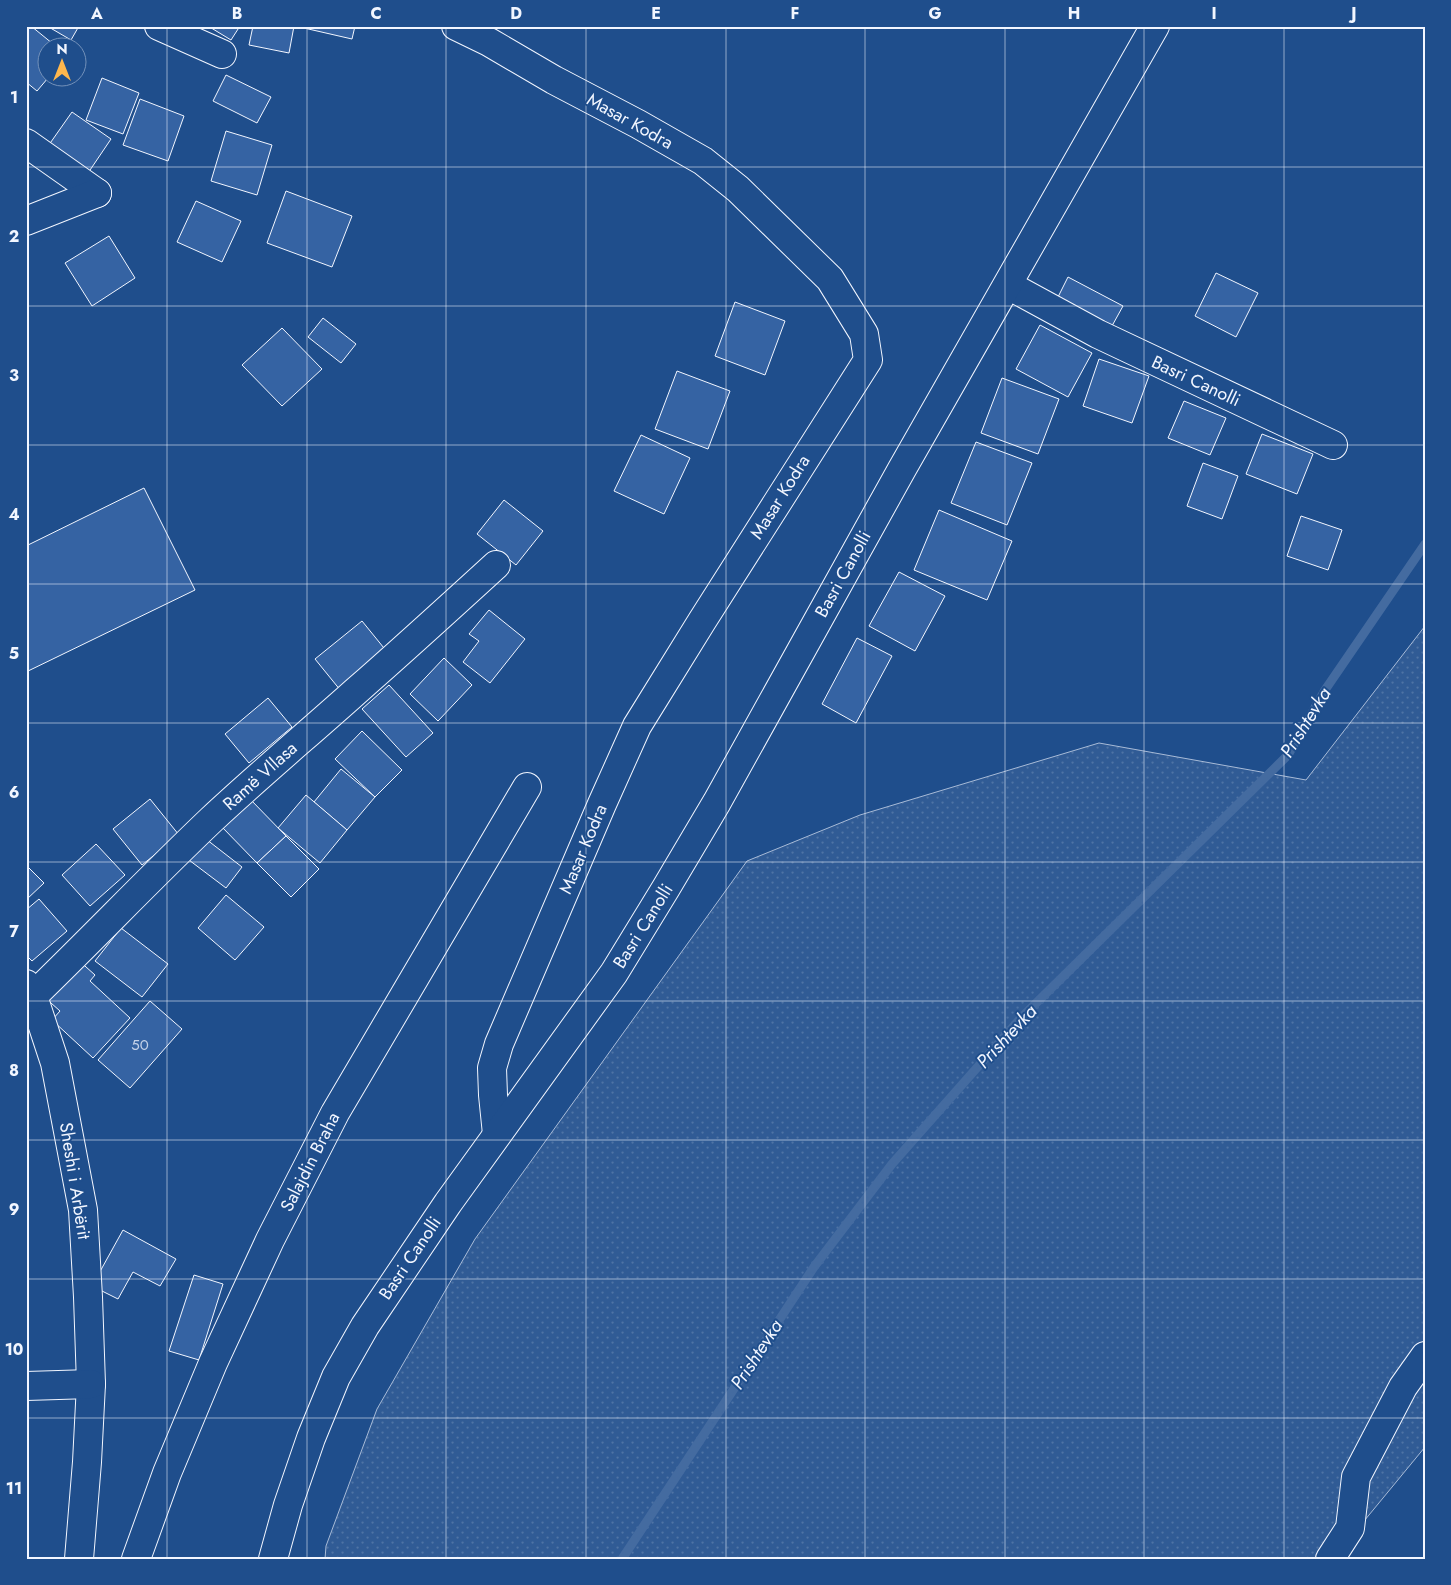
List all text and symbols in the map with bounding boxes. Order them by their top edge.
text: A [90,2,103,25]
text: B [232,2,242,25]
text: C [370,2,382,25]
text: D [510,2,522,25]
text: E [651,2,661,25]
text: F [791,2,799,25]
text: G [928,2,942,25]
text: H [1068,2,1080,25]
text: I [1211,2,1217,25]
text: J [1348,2,1357,25]
north arrow [38,38,88,88]
text: N [56,39,68,59]
text: 1 [10,86,18,109]
street label: Masar Kodra [582,87,678,155]
text: 2 [9,225,19,248]
street label: Basri Canolli [1147,349,1245,413]
text: 3 [9,364,19,387]
street label: Masar Kodra [744,450,816,544]
text: 4 [8,503,20,526]
street label: Basri Canolli [808,526,878,622]
text: 5 [9,642,19,665]
water label: Prishtevka [1273,681,1338,763]
street label: Ramë Vllasa [217,735,303,817]
text: 6 [9,781,19,804]
street label: Masar Kodra [552,800,614,898]
street label: Basri Canolli [607,879,679,973]
text: 7 [9,920,19,943]
water label: Prishtevka [970,998,1043,1074]
house number: 50 [131,1034,149,1056]
text: 8 [9,1059,19,1082]
street label: Salajdin Braha [274,1108,346,1216]
street label: Sheshi i Arbërit [53,1121,97,1242]
text: 9 [9,1198,19,1221]
street label: Basri Canolli [373,1211,447,1305]
water label: Prishtevka [724,1314,789,1394]
text: 10 [5,1338,23,1361]
text: 11 [6,1477,22,1500]

